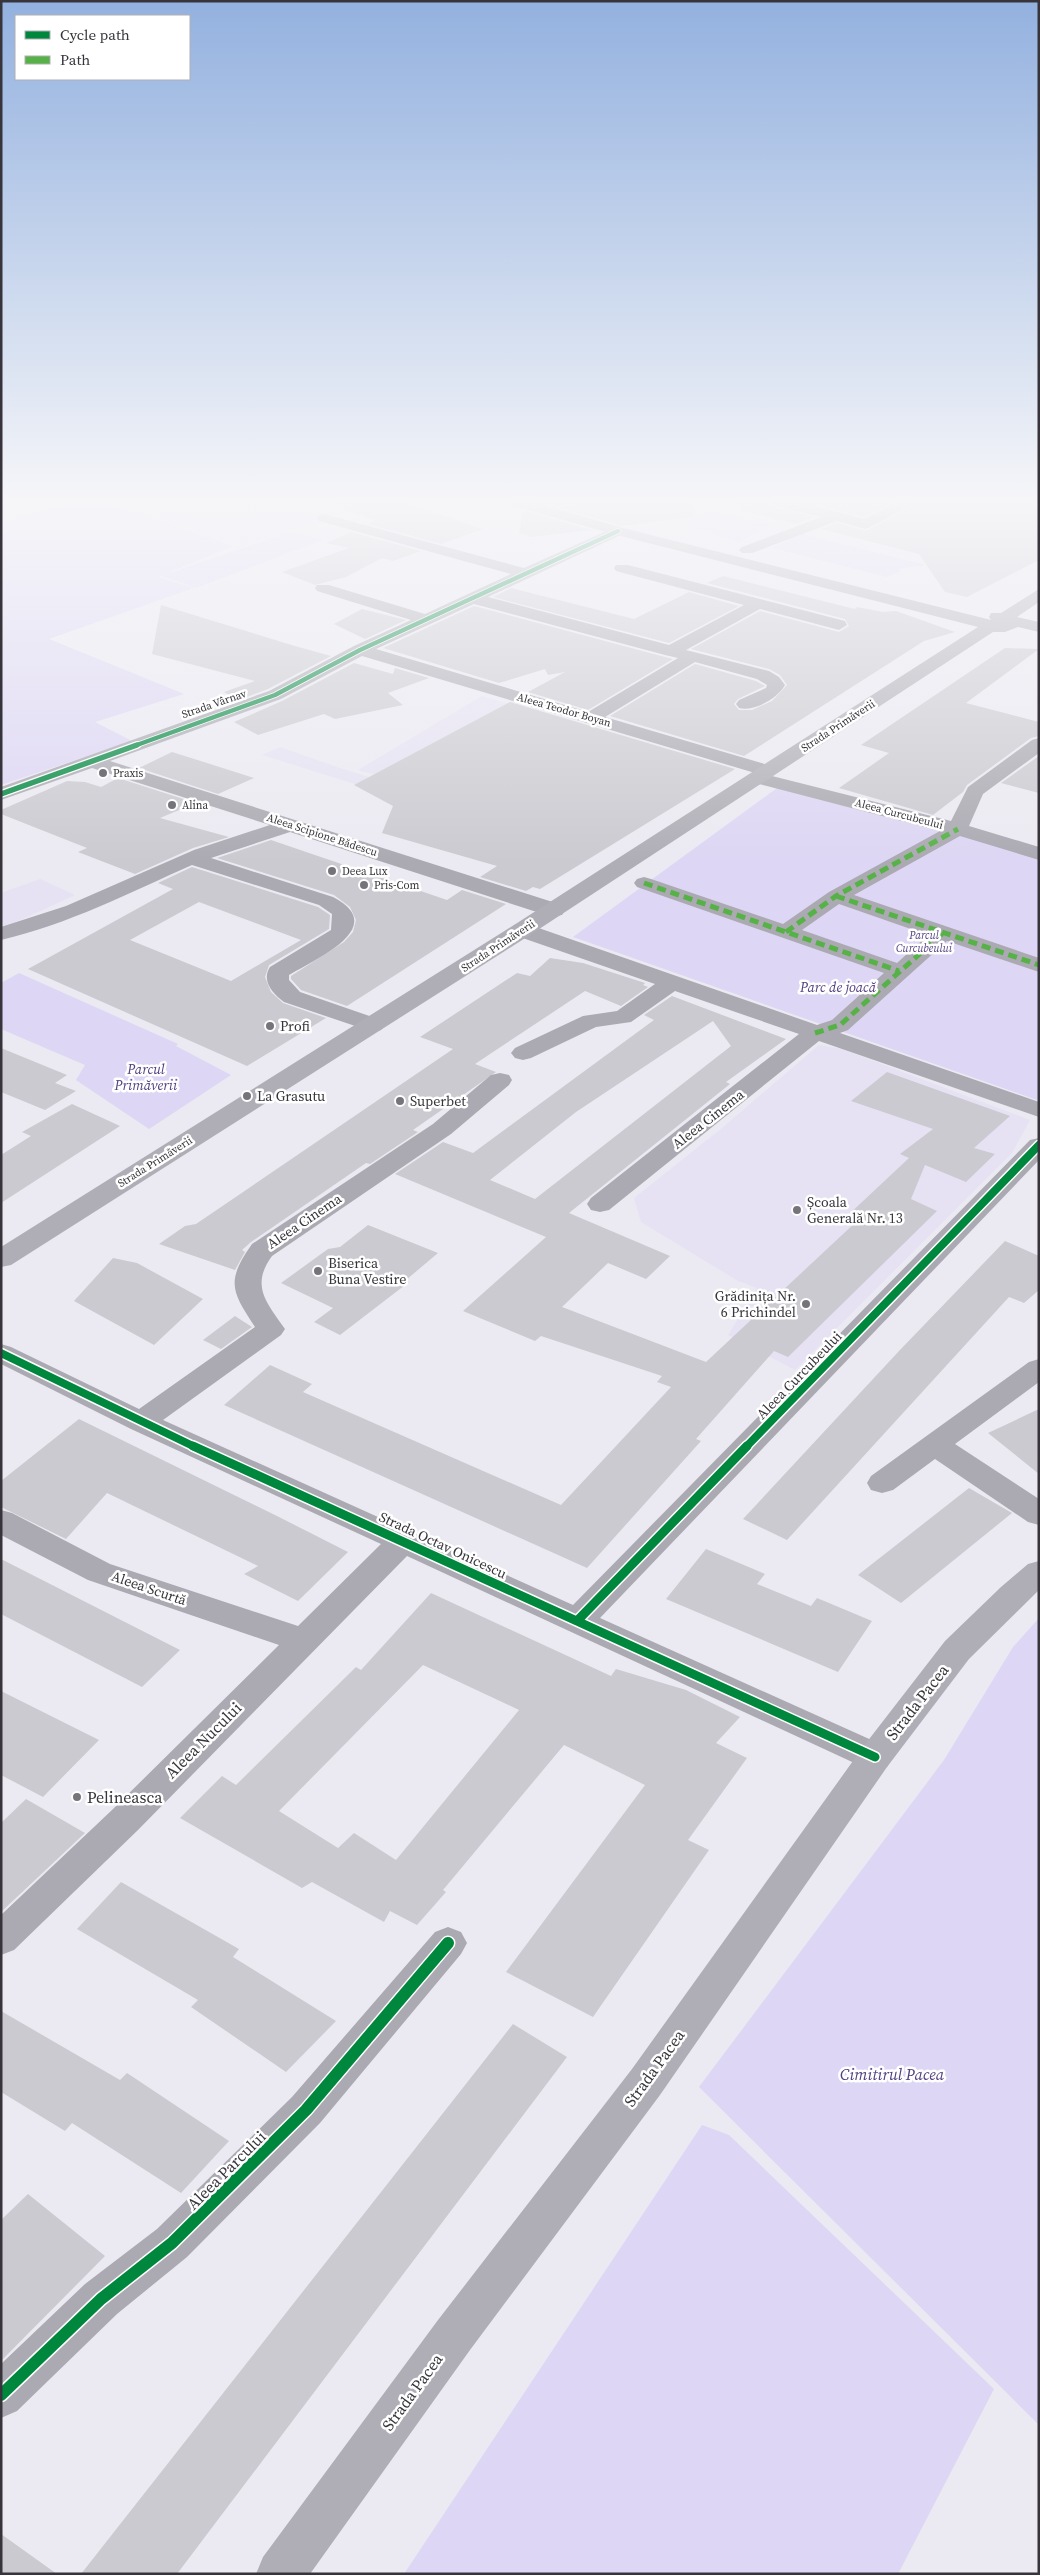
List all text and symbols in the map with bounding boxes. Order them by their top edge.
legend [15,15,190,80]
text: Cycle path [60,24,130,45]
text: Path [60,49,90,70]
street label: Strada Vârnav [180,686,249,722]
street label: Aleea Teodor Boyan [515,689,613,731]
street label: Strada Primăverii [798,696,878,756]
place label: Praxis [113,766,144,781]
marker: Praxis [97,767,109,779]
street label: Aleea Curcubeului [853,795,945,833]
place label: Alina [182,798,209,813]
marker: Alina [166,799,178,811]
street label: Aleea Scipione Bădescu [265,810,380,860]
place label: Deea Lux [342,864,388,879]
marker: Deea Lux [326,865,338,877]
place label: Pris-Com [374,878,420,893]
marker: Pris-Com [358,879,370,891]
street label: Strada Primăverii [458,916,538,976]
park label: Parcul Curcubeului [896,928,953,956]
park label: Parc de joacă [799,977,877,997]
place label: Profi [280,1016,311,1036]
marker: Profi [264,1020,276,1032]
park label: Parcul Primăverii [114,1059,178,1095]
street label: Aleea Cinema [668,1084,749,1153]
place label: La Grasutu [257,1086,325,1106]
marker: La Grasutu [241,1090,253,1102]
place label: Superbet [410,1091,466,1111]
marker: Superbet [394,1095,406,1107]
street label: Strada Primăverii [115,1133,195,1191]
street label: Aleea Cinema [263,1188,346,1253]
place label: Școala Generală Nr. 13 [807,1192,903,1228]
marker: Școala Generală Nr. 13 [791,1204,803,1216]
place label: Biserica Buna Vestire [328,1253,406,1289]
marker: Biserica Buna Vestire [312,1265,324,1277]
place label: Grădinița Nr. 6 Prichindel [715,1286,796,1322]
marker: Grădinița Nr. 6 Prichindel [800,1298,812,1310]
street label: Aleea Curcubeului [752,1327,846,1423]
street label: Strada Octav Onicescu [376,1507,510,1583]
street label: Aleea Scurtă [109,1566,190,1610]
street label: Strada Pacea [881,1659,954,1744]
street label: Aleea Nucului [160,1697,246,1783]
place label: Pelineasca [87,1786,163,1808]
marker: Pelineasca [71,1791,83,1803]
street label: Strada Pacea [619,2024,690,2111]
park label: Cimitirul Pacea [840,2063,945,2085]
street label: Aleea Parcului [182,2126,270,2214]
street label: Strada Pacea [377,2348,448,2435]

